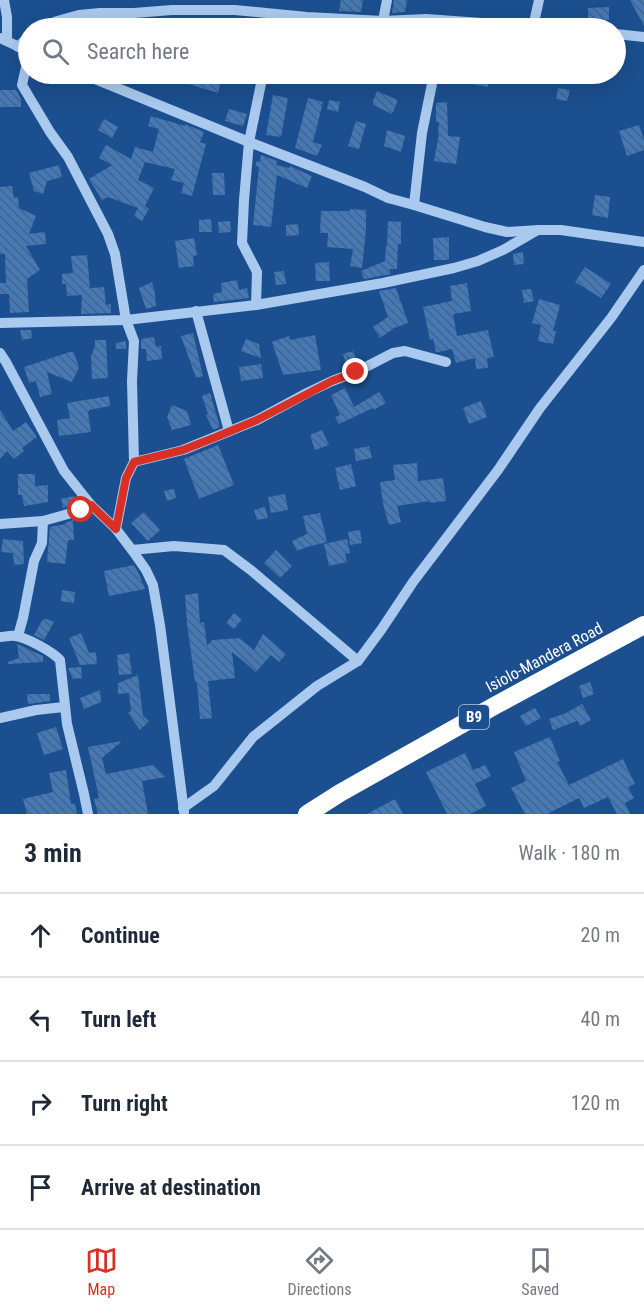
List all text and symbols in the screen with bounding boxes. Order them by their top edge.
search box [18,18,626,84]
icon: search [39,35,72,68]
text: Search here [87,39,189,64]
route end [342,358,368,384]
route start [67,496,93,522]
street label: Isiolo-Mandera Road [483,619,606,696]
road number: B9 [459,705,489,729]
text: 3 min [24,838,82,868]
text: Walk · 180 m [519,841,620,865]
icon: ahead [24,919,57,952]
text: Continue [81,923,160,948]
text: 20 m [581,923,620,947]
icon: left [24,1003,57,1036]
text: Turn left [81,1007,156,1032]
text: 40 m [581,1007,620,1031]
icon: right [24,1087,57,1120]
text: Turn right [81,1091,168,1116]
text: 120 m [571,1091,620,1115]
icon: arrive [24,1171,57,1204]
text: Arrive at destination [81,1175,261,1200]
tab: Map [85,1244,118,1299]
tab: Directions [288,1244,351,1299]
tab: Saved [521,1244,559,1299]

